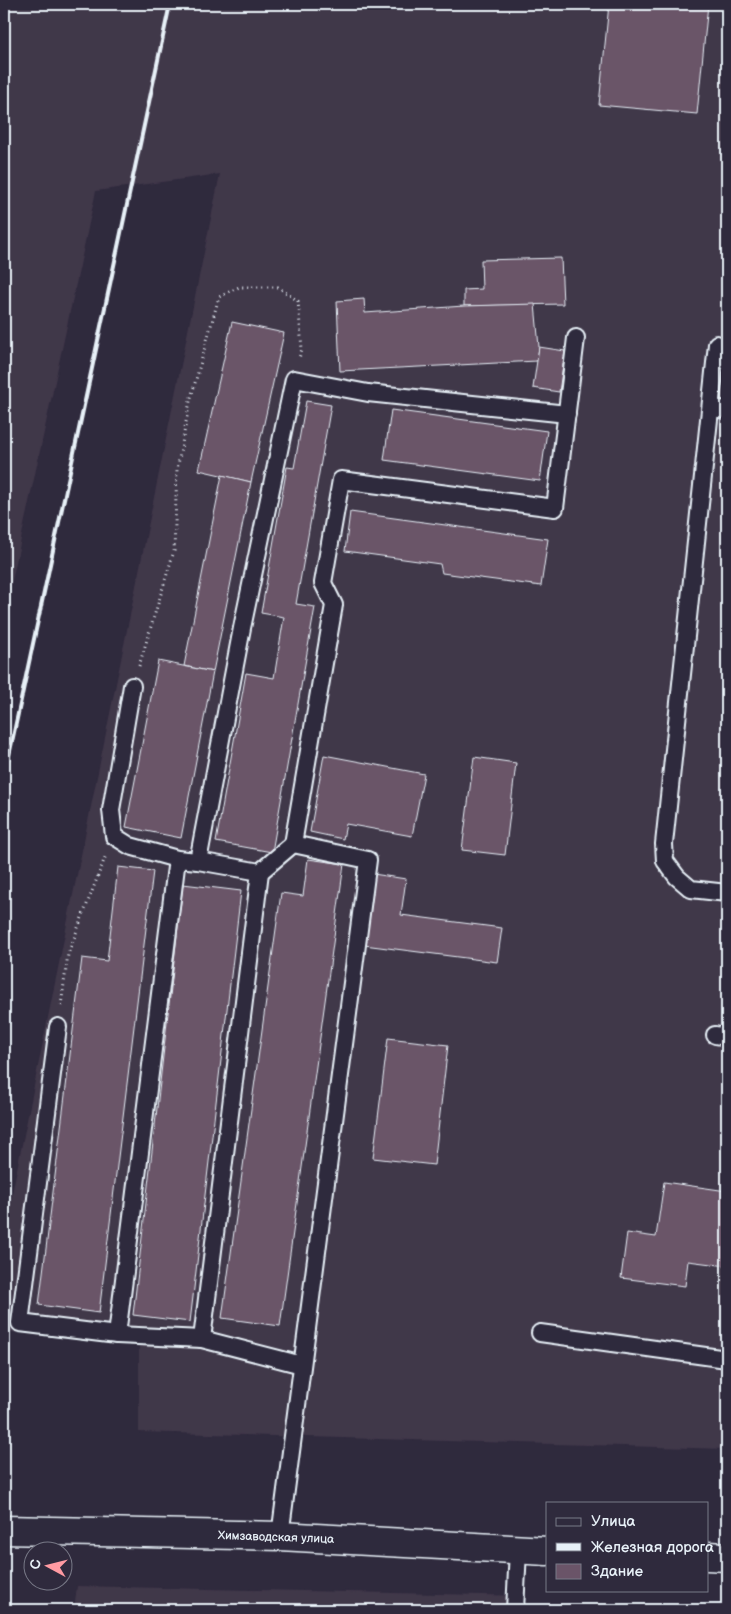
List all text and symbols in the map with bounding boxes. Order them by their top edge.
legend [546,1502,708,1592]
text: Улица [591,1512,636,1531]
street label: Химзаводская улица [218,1528,334,1547]
text: Железная дорога [591,1538,714,1557]
north arrow [22,1542,72,1592]
text: С [27,1558,45,1570]
text: Здание [591,1562,643,1581]

